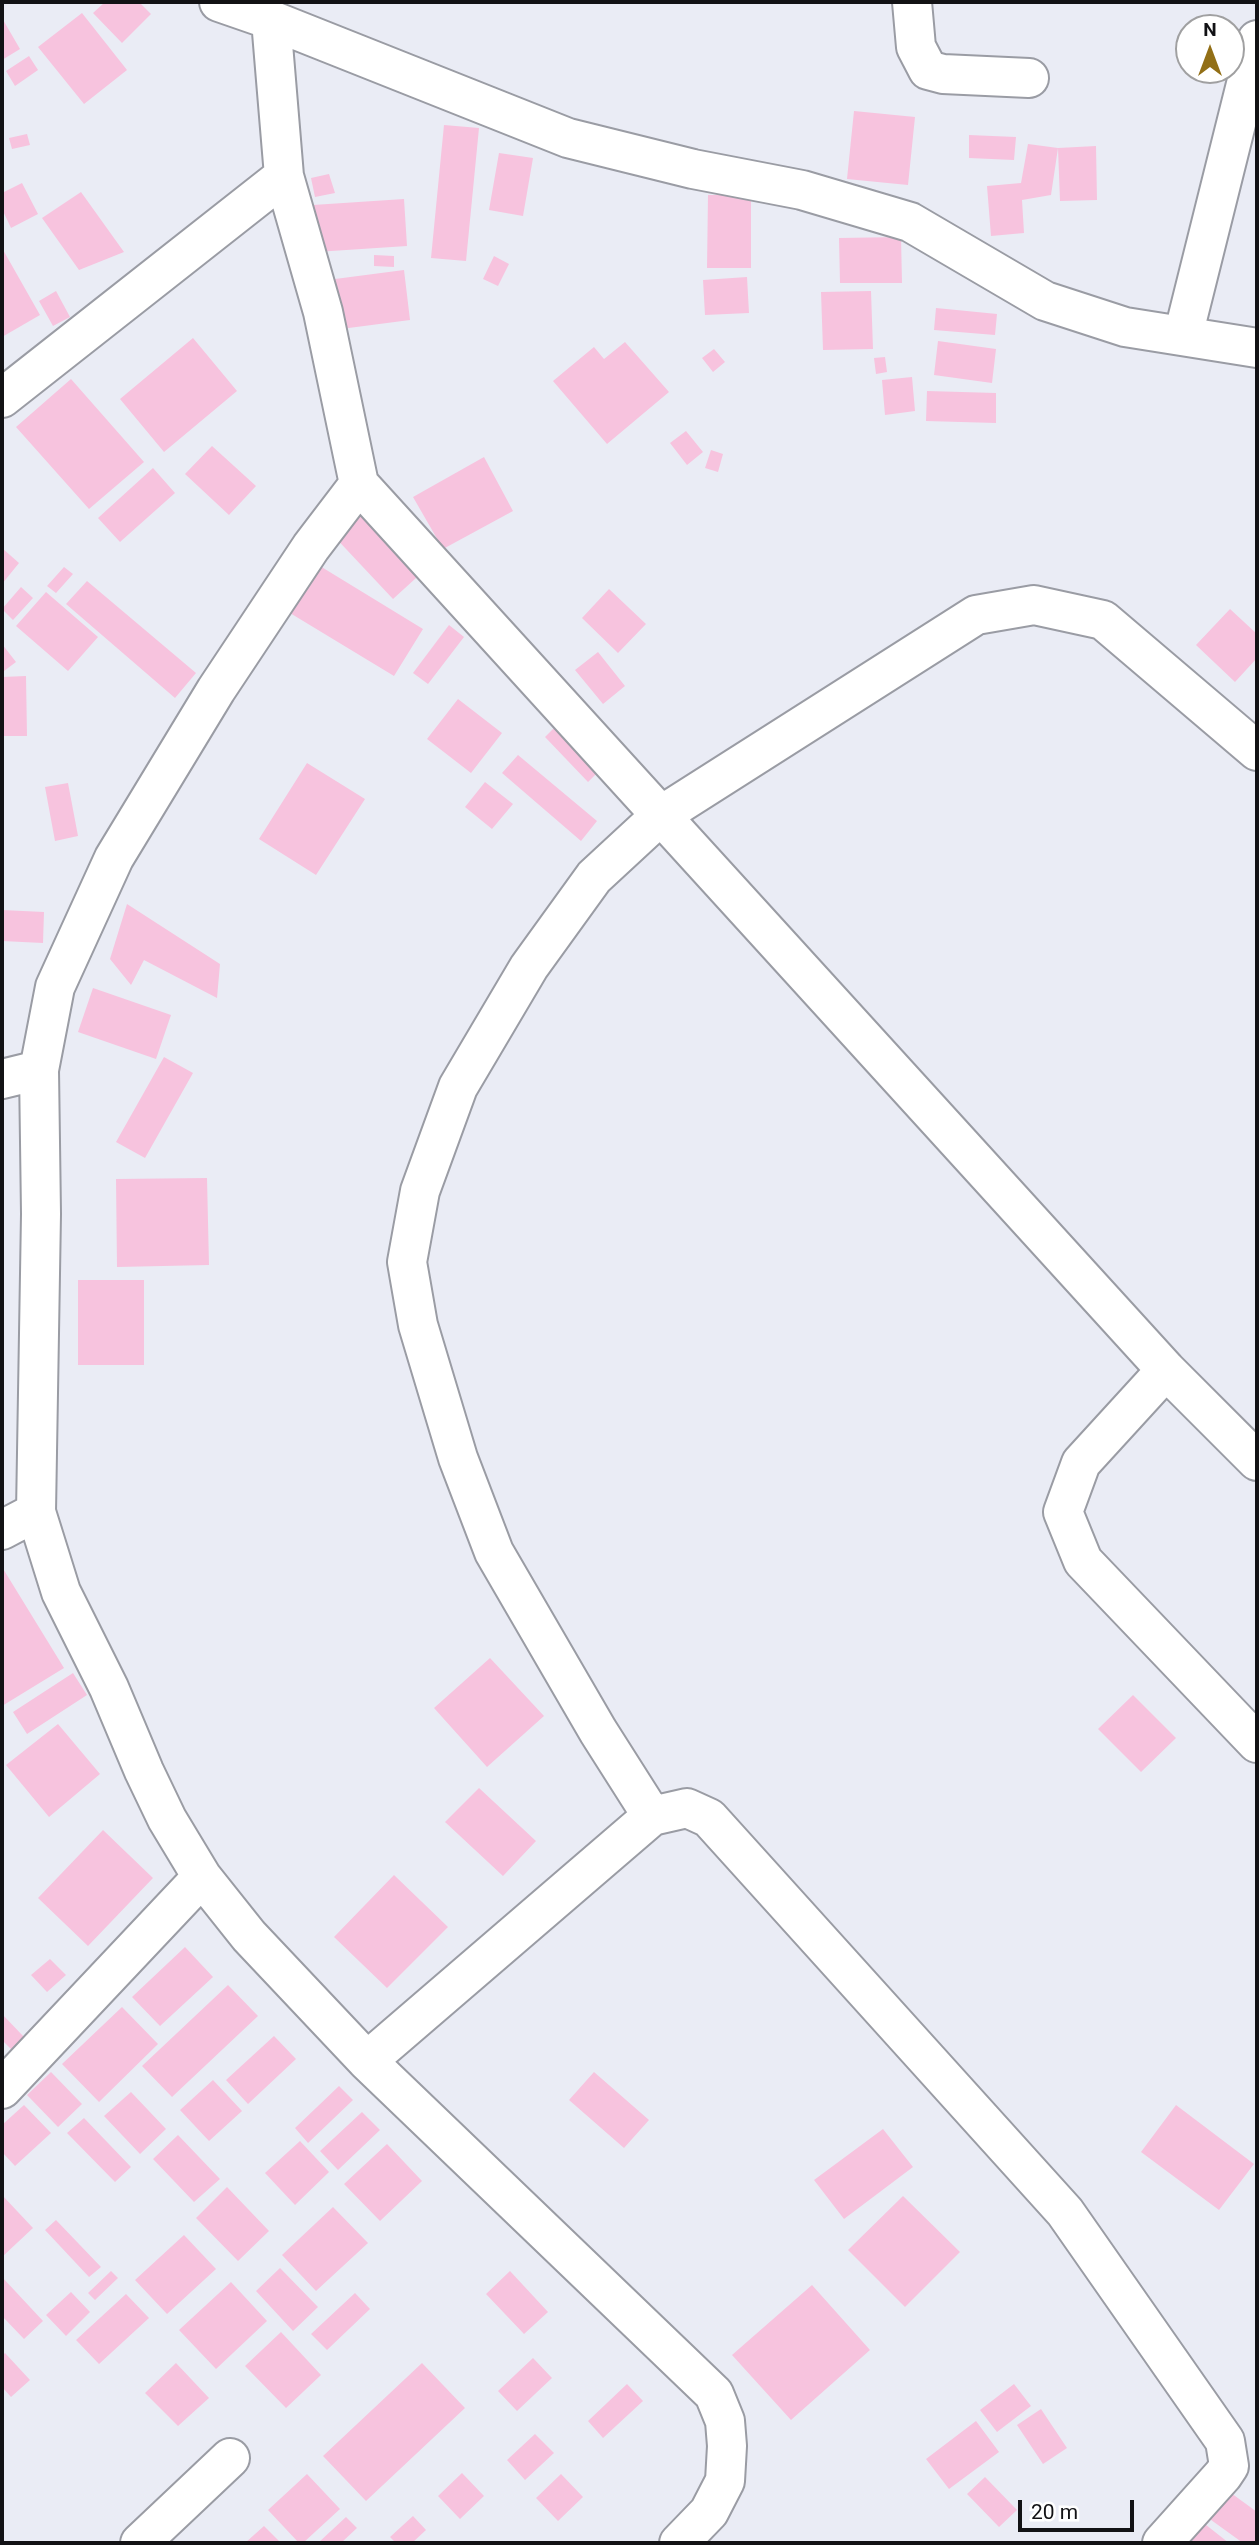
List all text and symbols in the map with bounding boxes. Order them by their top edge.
north arrow [1175,14,1245,84]
text: N [1203,18,1217,41]
scale bar [1021,2486,1136,2530]
text: 20 m [1031,2500,1078,2524]

